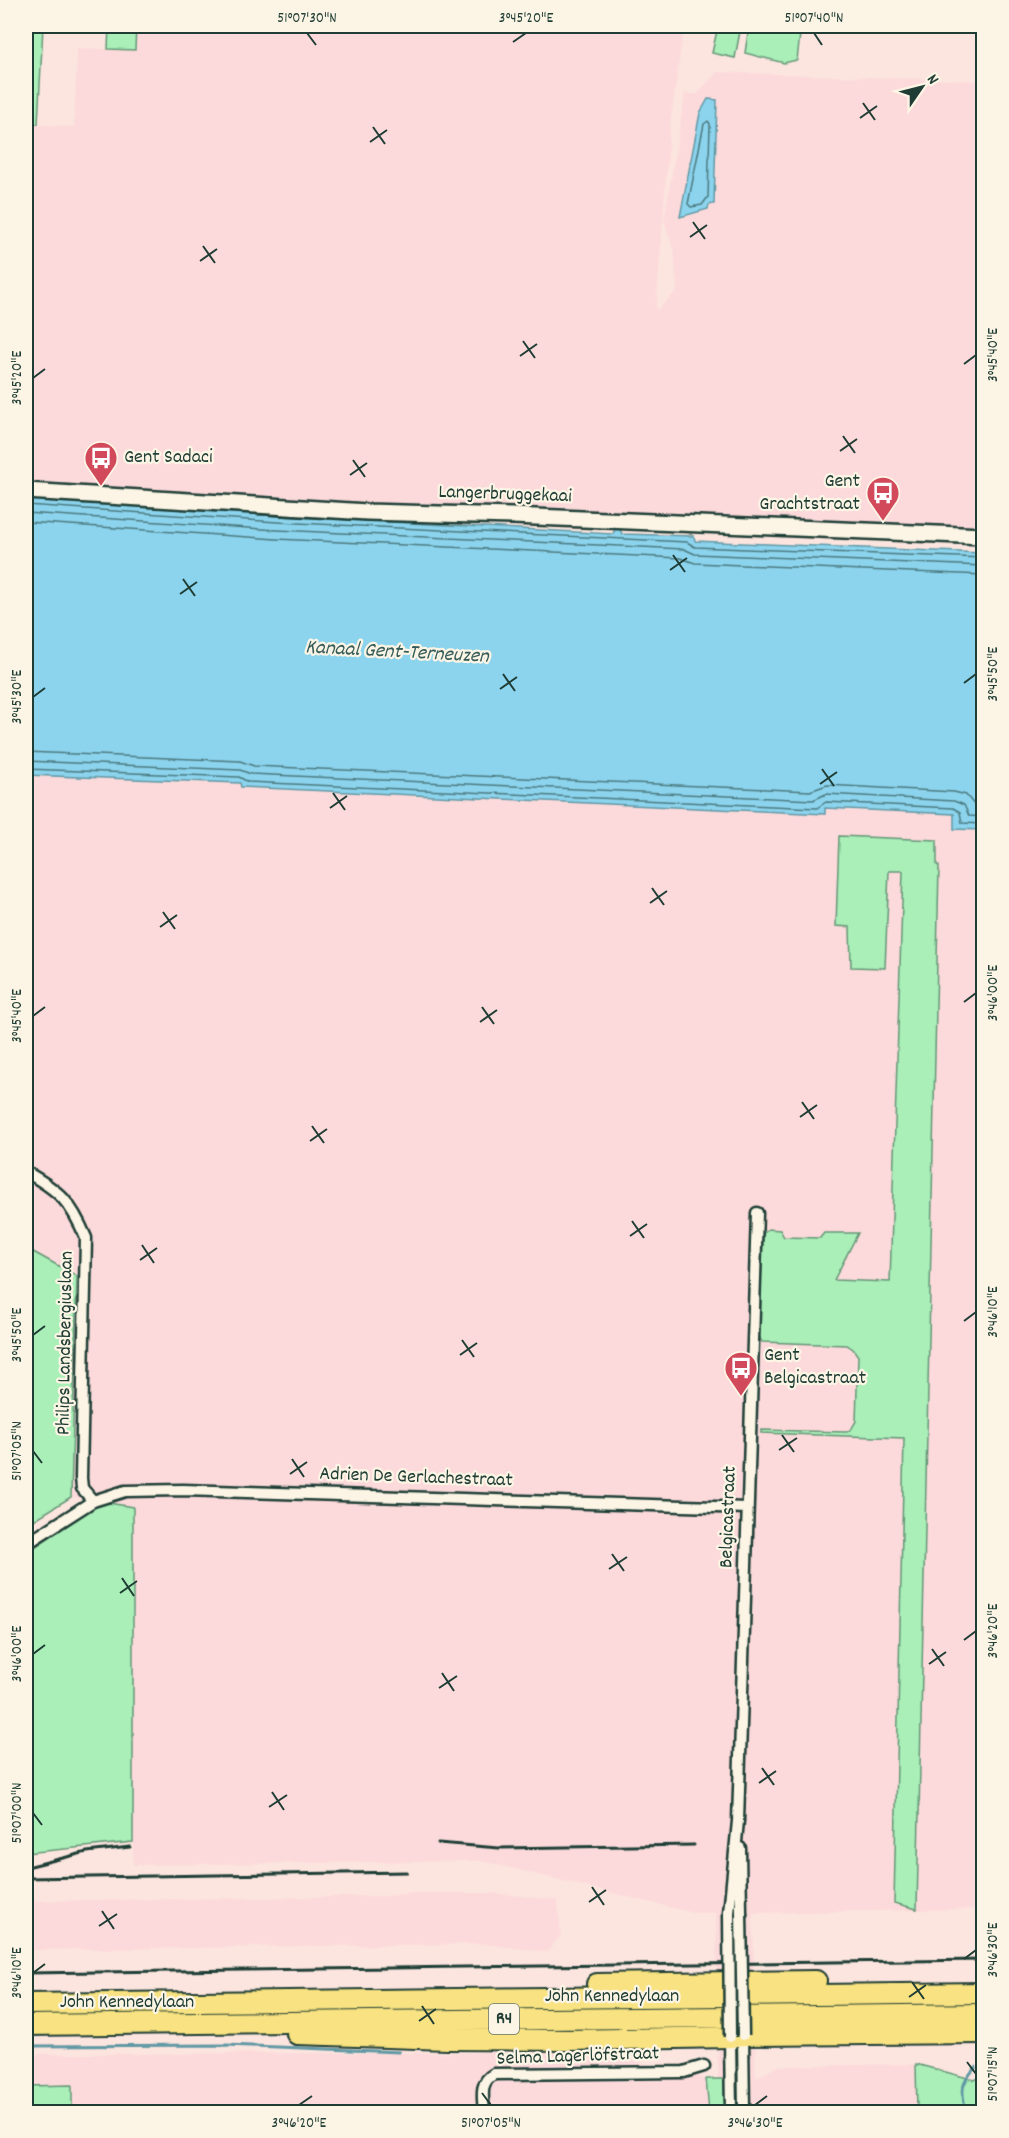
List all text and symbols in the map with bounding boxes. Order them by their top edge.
text: 51°07'30"N [277,8,337,30]
text: 3°45'20"E [499,8,553,30]
text: 51°07'40"N [784,8,844,30]
north arrow [892,57,952,117]
text: N [921,70,944,90]
text: 3°45'40"E [983,328,1005,382]
text: 3°45'20"E [7,351,29,405]
bus stop icon: Gent Sadaci [83,440,119,487]
place label: Gent Sadaci [124,444,213,472]
place label: Gent Grachtstraat [759,468,860,519]
bus stop icon: Gent Grachtstraat [865,475,901,522]
street label: Langerbruggekaai [438,479,572,511]
water label: Kanaal Gent-Terneuzen [305,633,491,673]
text: 3°45'50"E [983,646,1005,701]
text: 3°45'30"E [7,670,29,724]
text: 3°46'00"E [983,965,1005,1021]
text: 3°45'40"E [7,989,29,1043]
street label: Philips Landsbergiuslaan [50,1251,82,1435]
text: 3°46'10"E [983,1286,1005,1338]
text: 3°45'50"E [7,1307,29,1362]
place label: Gent Belgicastraat [764,1342,866,1393]
bus stop icon: Gent Belgicastraat [723,1350,759,1397]
text: 51°07'05"N [7,1421,29,1481]
street label: Adrien De Gerlachestraat [319,1461,513,1495]
street label: Belgicastraat [713,1465,745,1569]
text: 3°46'20"E [983,1603,1005,1658]
text: 3°46'00"E [7,1626,29,1682]
text: 51°07'00"N [7,1782,29,1844]
text: 3°46'30"E [983,1922,1005,1978]
text: 3°46'10"E [7,1947,29,1999]
street label: John Kennedylaan [545,1983,679,2011]
street label: John Kennedylaan [60,1989,194,2017]
road number: R4 [489,2004,519,2034]
street label: Selma Lagerlöfstraat [496,2040,660,2074]
text: 51°07'15"N [983,2047,1005,2101]
text: 3°46'20"E [272,2113,327,2135]
text: 51°07'05"N [461,2113,521,2135]
text: 3°46'30"E [728,2113,783,2135]

